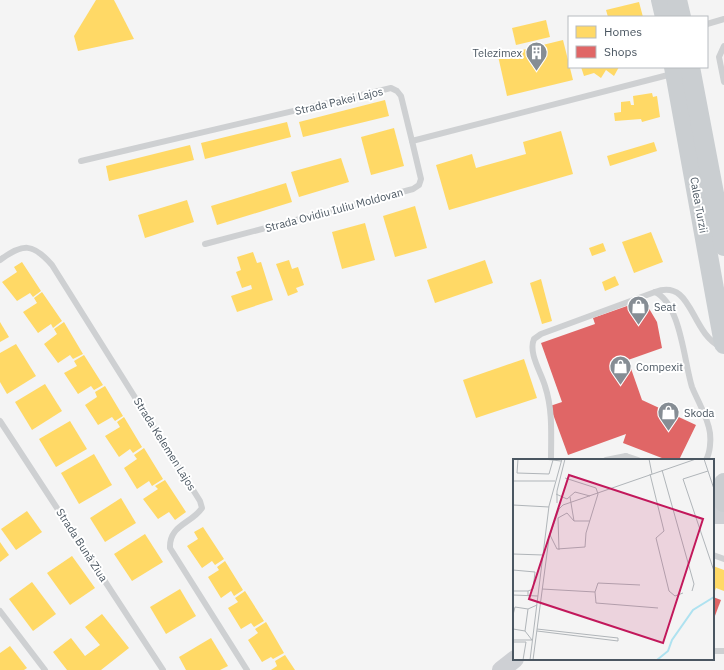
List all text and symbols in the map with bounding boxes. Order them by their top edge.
legend [568,16,708,68]
text: Homes [604,24,642,39]
building icon: Telezimex [524,40,550,73]
text: Shops [604,44,637,59]
place label: Telezimex [472,46,522,60]
street label: Strada Pakei Lajos [294,84,384,118]
street label: Calea Turzii [687,176,711,234]
street label: Strada Ovidiu Iuliu Moldovan [264,185,404,235]
shop icon: Seat [626,294,652,327]
place label: Seat [654,300,676,314]
shop icon: Compexit [608,354,634,387]
place label: Compexit [636,360,683,374]
street label: Strada Kelemen Lajos [131,395,199,493]
shop icon: Skoda [656,400,682,433]
place label: Skoda [684,406,715,420]
inset map [513,459,714,660]
street label: Strada Bună Ziua [53,506,111,584]

